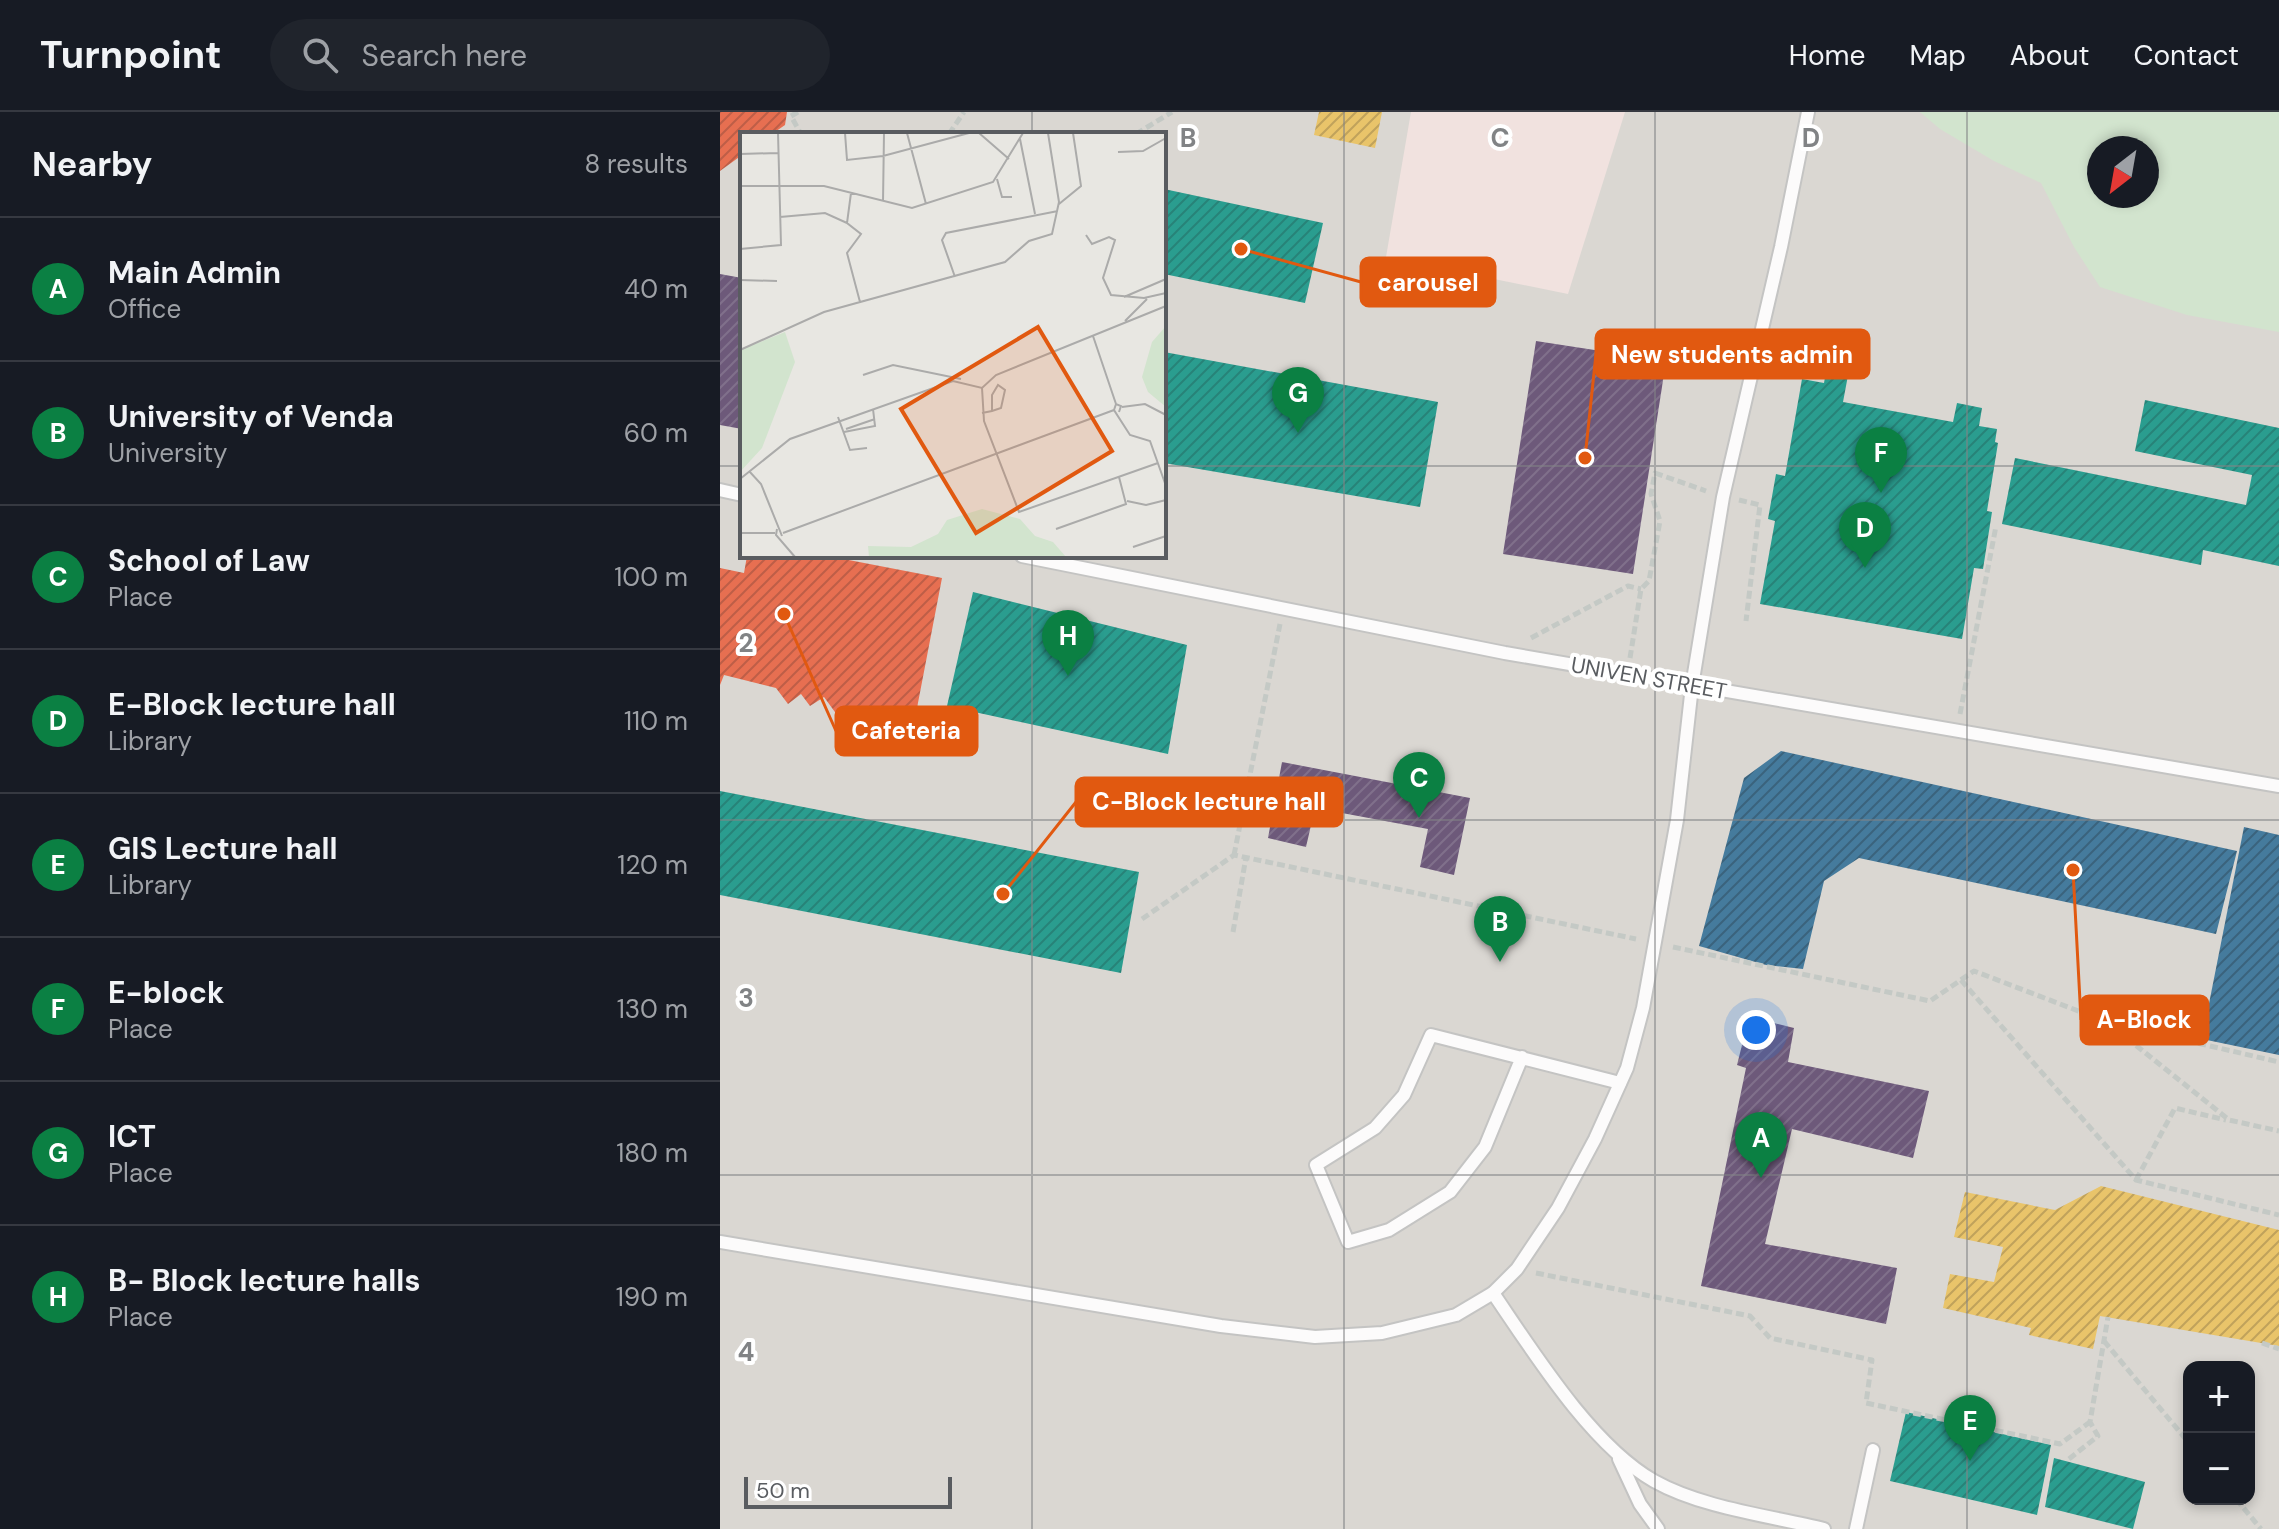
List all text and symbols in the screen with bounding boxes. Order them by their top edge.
search box [270,19,830,91]
text: Turnpoint [40,30,222,80]
icon: search [298,33,342,77]
text: Search here [362,36,527,75]
text: Home [1789,37,1865,74]
text: Map [1909,37,1966,74]
text: About [2010,37,2089,74]
text: Contact [2133,37,2239,74]
text: B [1180,121,1196,155]
text: C [1490,121,1510,155]
text: D [1802,121,1820,155]
inset map [740,132,1166,558]
north arrow [2087,136,2159,208]
text: Nearby [32,142,152,187]
text: 8 results [584,147,688,181]
text: Main Admin [108,253,281,292]
callout: carousel [1361,258,1495,306]
text: carousel [1377,267,1479,298]
text: A [49,272,67,306]
text: 40 m [624,272,688,306]
text: Office [108,292,181,326]
callout: New students admin [1596,330,1869,378]
text: New students admin [1611,339,1853,370]
pin: G [1272,367,1324,433]
text: University of Venda [108,397,394,436]
text: B [50,416,66,450]
text: 60 m [624,416,688,450]
pin: F [1855,427,1907,493]
text: University [108,436,228,470]
pin: D [1839,502,1891,568]
text: School of Law [108,541,310,580]
text: C [48,560,68,594]
text: 100 m [614,560,688,594]
text: Place [108,580,173,614]
pin: H [1042,610,1094,676]
text: 2 [738,626,754,660]
street label: UNIVEN STREET [1569,650,1729,706]
text: E-Block lecture hall [108,685,396,724]
text: D [49,704,67,738]
text: 110 m [624,704,688,738]
callout: Cafeteria [836,707,977,755]
text: Cafeteria [851,715,961,746]
text: Library [108,724,192,758]
pin: C [1393,752,1445,818]
callout: C-Block lecture hall [1076,778,1342,826]
text: C-Block lecture hall [1092,786,1326,817]
text: GIS Lecture hall [108,829,338,868]
text: E [50,848,66,882]
text: 120 m [617,848,688,882]
text: Library [108,868,192,902]
pin: B [1474,896,1526,962]
text: E-block [108,973,224,1012]
text: 3 [738,981,754,1015]
text: F [51,992,65,1026]
text: 130 m [617,992,688,1026]
callout: A-Block [2081,996,2208,1044]
text: A-Block [2097,1004,2192,1035]
your location [1736,1010,1776,1050]
text: Place [108,1012,173,1046]
pin: A [1735,1112,1787,1178]
text: ICT [108,1117,156,1156]
text: G [48,1136,68,1170]
text: 180 m [616,1136,688,1170]
text: Place [108,1156,173,1190]
text: B- Block lecture halls [108,1261,420,1300]
text: H [49,1280,67,1314]
text: 190 m [616,1280,688,1314]
text: Place [108,1300,173,1334]
text: 4 [738,1335,754,1369]
map controls [2183,1361,2255,1505]
button: + [2183,1361,2255,1433]
pin: E [1944,1395,1996,1461]
button: − [2183,1433,2255,1505]
scale bar [744,1473,952,1509]
text: 50 m [756,1476,810,1505]

